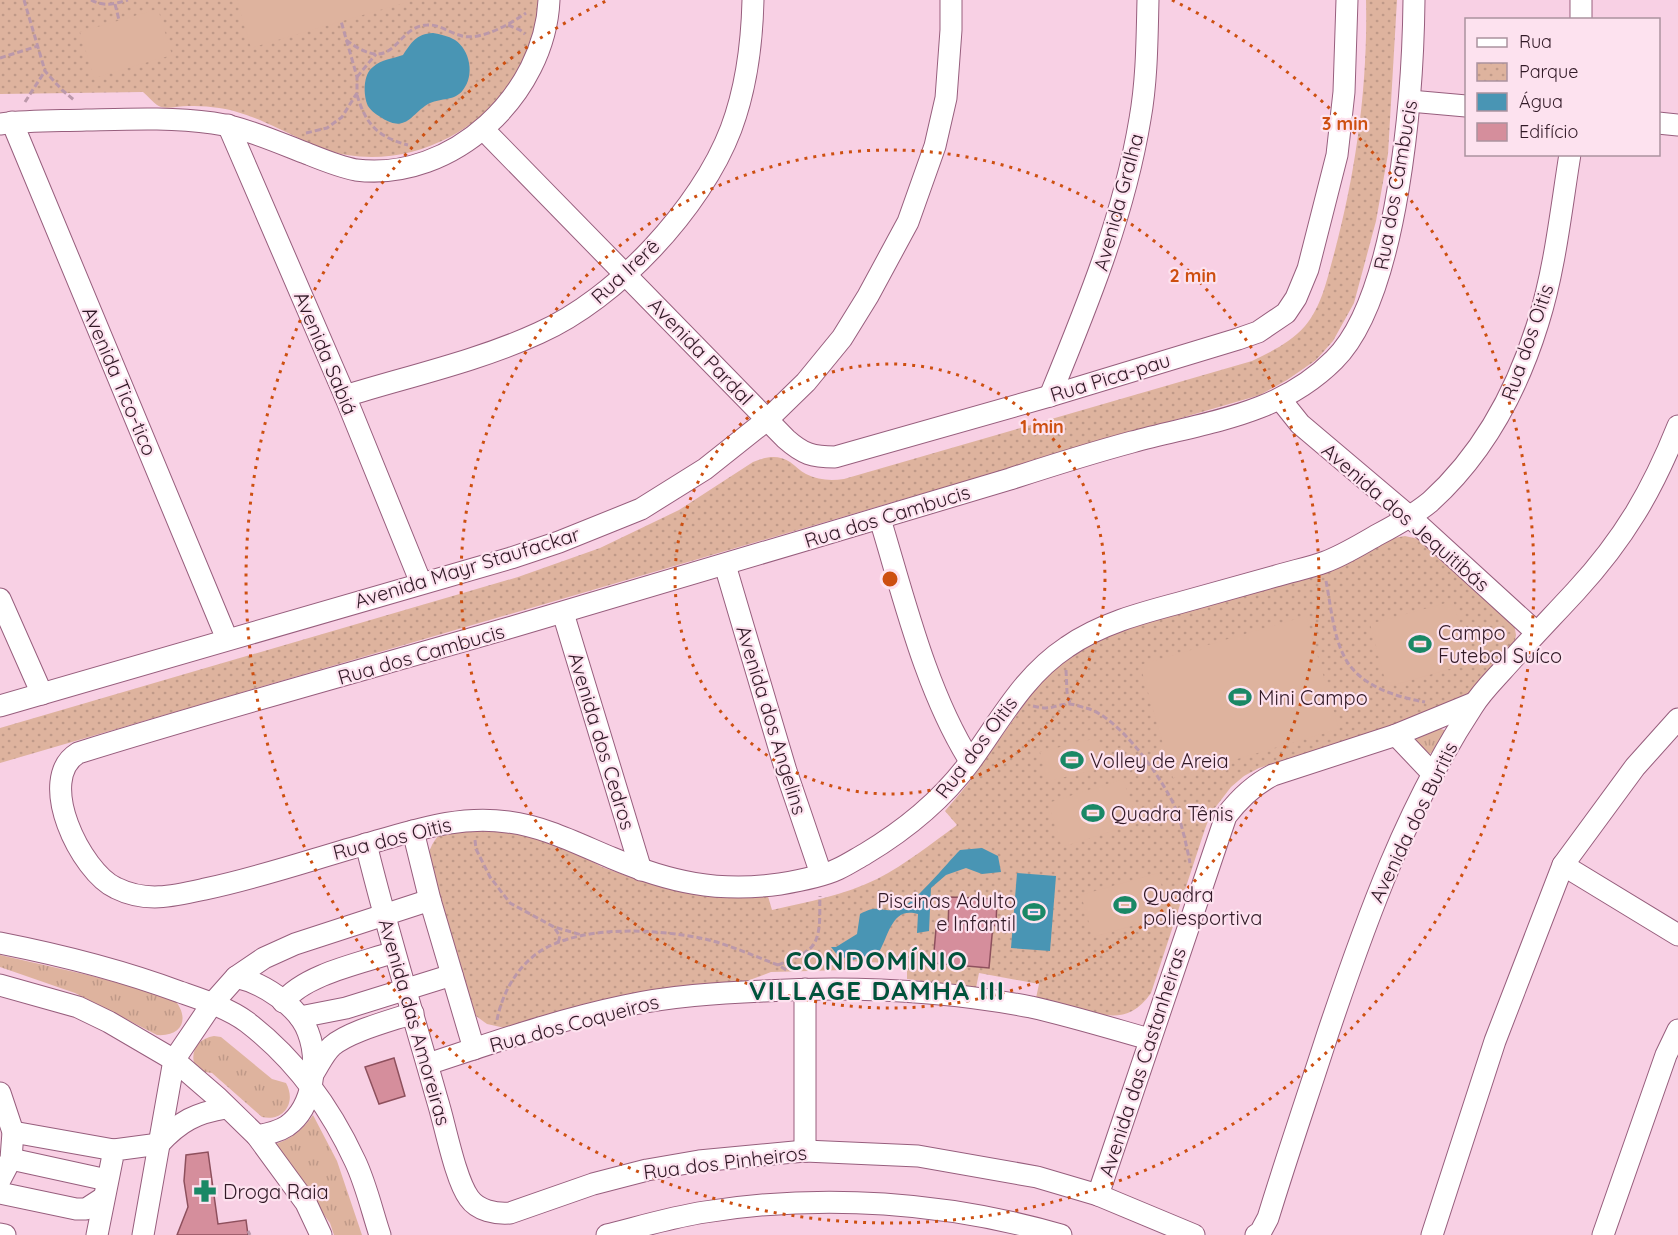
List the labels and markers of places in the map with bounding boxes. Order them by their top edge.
centre of rings [880,569,900,589]
place label: Campo Futebol Suíco [1438,620,1562,668]
sports icon: Campo Futebol Suíco [1407,631,1433,657]
sports icon: Mini Campo [1227,684,1253,710]
place label: Mini Campo [1258,685,1368,710]
sports icon: Volley de Areia [1059,747,1085,773]
place label: Volley de Areia [1090,748,1229,773]
sports icon: Quadra Tênis [1080,800,1106,826]
place label: Quadra Tênis [1111,801,1233,826]
place label: Quadra poliesportiva [1143,882,1262,930]
place label: Piscinas Adulto e Infantil [877,888,1016,936]
sports icon: Quadra poliesportiva [1112,892,1138,918]
sports icon: Piscinas Adulto e Infantil [1021,899,1047,925]
pharmacy icon: Droga Raia [192,1178,218,1204]
place label: Droga Raia [223,1179,329,1204]

